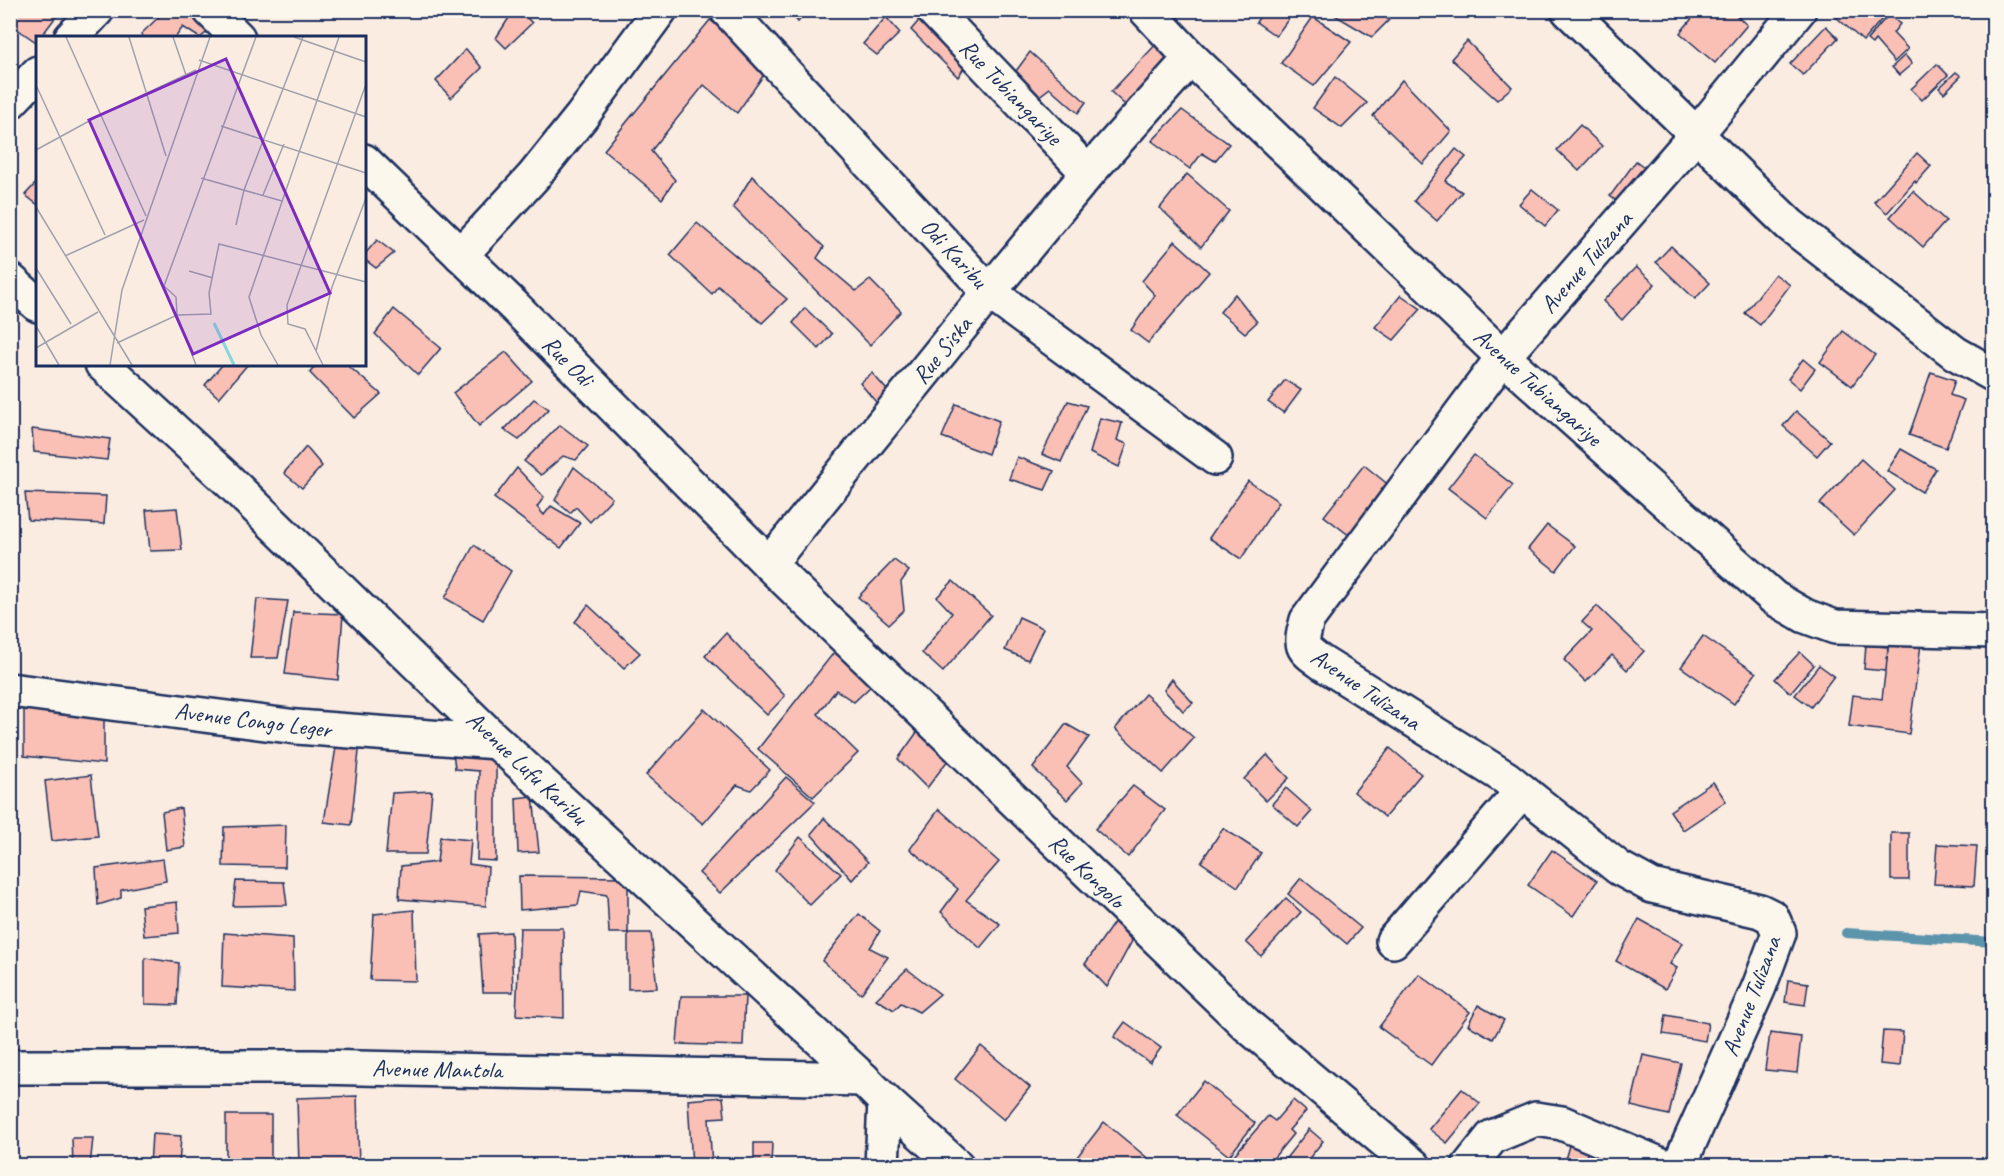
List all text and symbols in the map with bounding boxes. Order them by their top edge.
street label: Rue Tubiangariye [953,33,1070,153]
inset map [36,36,366,366]
street label: Avenue Tulizana [1533,204,1640,319]
street label: Odi Karibu [914,212,995,296]
street label: Rue Siska [906,309,979,390]
street label: Avenue Tubiangariye [1468,322,1610,454]
street label: Rue Odi [536,329,602,395]
street label: Avenue Tulizana [1305,641,1428,737]
street label: Avenue Congo Leger [173,696,335,745]
street label: Avenue Lufu Karibu [460,704,595,833]
street label: Rue Kongolo [1043,827,1133,916]
street label: Avenue Tulizana [1714,930,1788,1060]
street label: Avenue Mantola [372,1053,504,1085]

